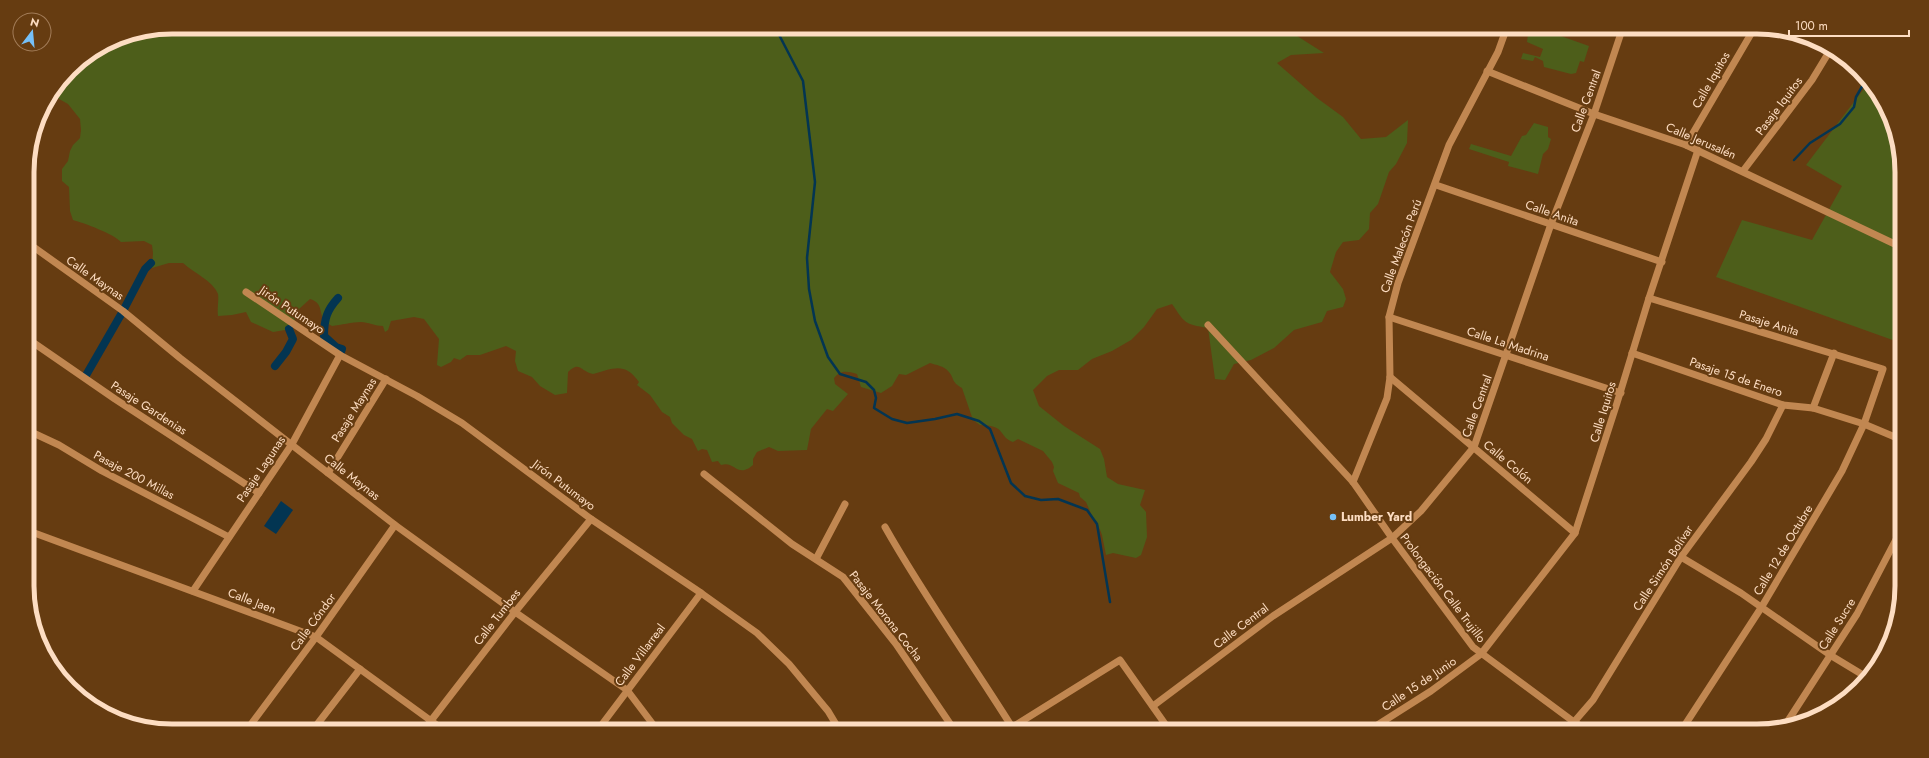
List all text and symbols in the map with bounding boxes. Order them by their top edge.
north arrow [12,12,52,52]
scale bar [1789,12,1909,38]
text: N [28,13,41,31]
text: 100 m [1795,17,1828,35]
street label: Calle Iquitos [1688,48,1735,112]
street label: Calle Central [1566,67,1606,135]
street label: Pasaje Iquitos [1751,73,1807,139]
street label: Calle Jerusalén [1663,118,1739,164]
street label: Calle Anita [1523,195,1581,231]
street label: Calle Malecón Perú [1376,197,1426,295]
street label: Calle Maynas [62,251,128,305]
street label: Jirón Putumayo [254,280,328,339]
street label: Pasaje Anita [1737,305,1801,341]
street label: Calle La Madrina [1464,322,1552,366]
street label: Pasaje 15 de Enero [1687,353,1785,401]
street label: Calle Central [1457,372,1497,440]
street label: Pasaje Maynas [327,374,381,446]
street label: Pasaje Gardenias [107,377,191,439]
street label: Calle Iquitos [1585,379,1621,445]
street label: Pasaje Lagunas [232,432,290,506]
street label: Calle Colón [1479,436,1537,488]
street label: Pasaje 200 Millas [90,446,178,504]
street label: Calle Maynas [320,449,384,505]
street label: Jirón Putumayo [527,454,600,515]
street label: Calle 12 de Octubre [1749,501,1817,599]
place label: Lumber Yard [1341,508,1412,526]
marker: Lumber Yard [1328,512,1338,522]
street label: Calle Simón Bolívar [1628,521,1698,614]
street label: Prolongación Calle Trujillo [1396,530,1490,647]
street label: Pasaje Morona Cocha [845,567,927,665]
street label: Calle Jaen [225,584,279,618]
street label: Calle Tumbes [469,585,525,649]
street label: Calle Cóndor [286,589,341,655]
street label: Calle Sucre [1814,595,1860,653]
street label: Calle Central [1209,599,1273,653]
street label: Calle Villarreal [610,620,670,690]
street label: Calle 15 de Junio [1378,652,1460,716]

